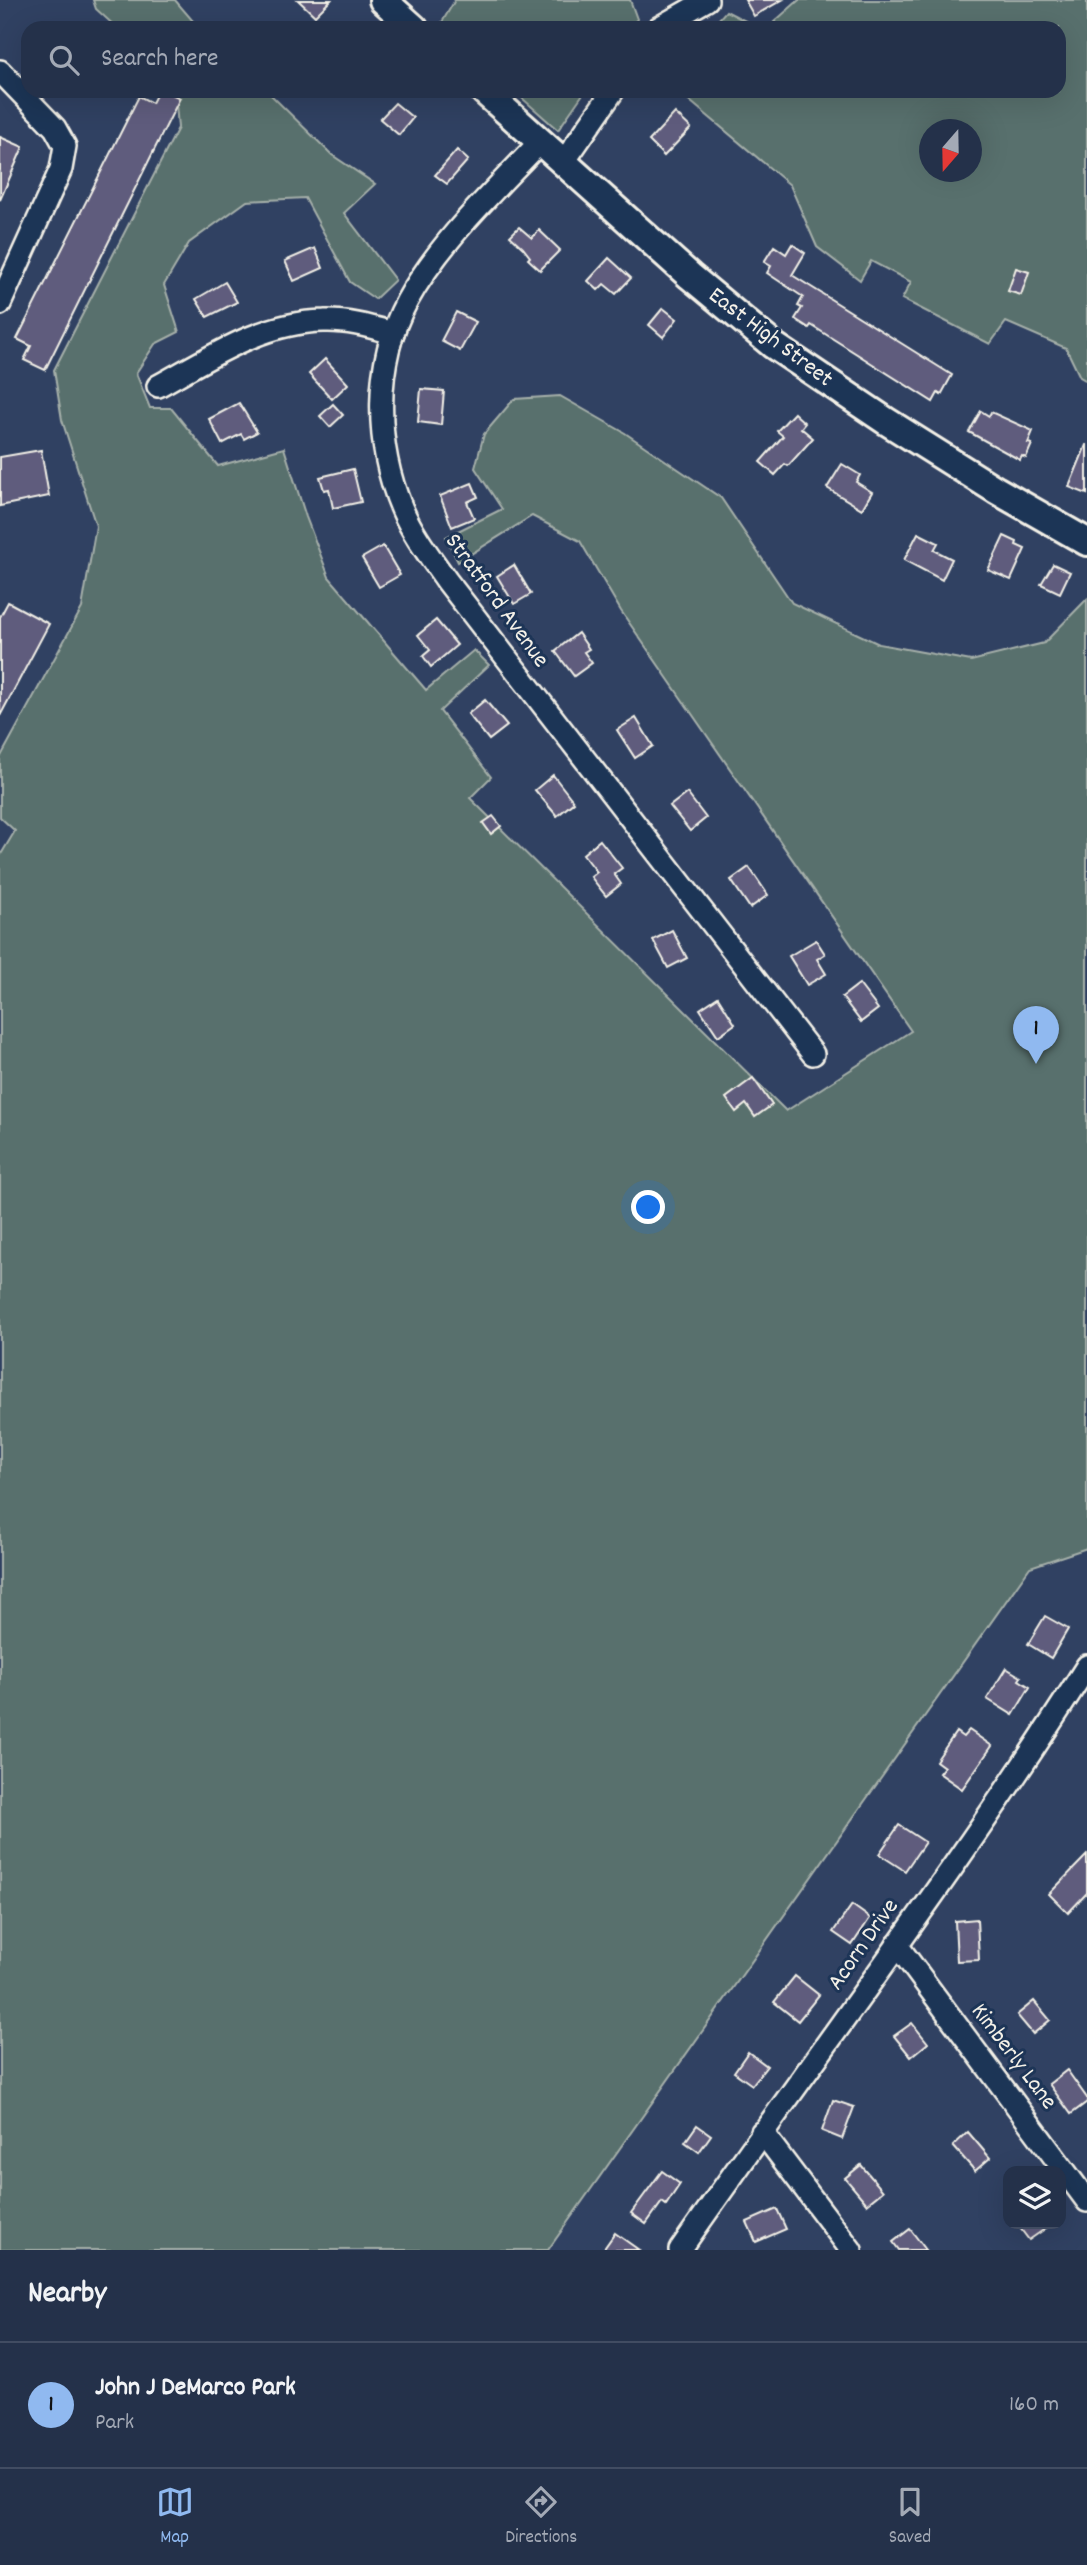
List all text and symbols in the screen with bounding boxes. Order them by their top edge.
search box [21,21,1066,98]
icon: search [45,41,83,79]
text: Search here [101,41,219,78]
north arrow [919,119,982,182]
street label: East High Street [700,280,840,396]
street label: Stratford Avenue [436,527,556,675]
pin: 1 [1013,1006,1059,1064]
your location [631,1190,665,1224]
street label: Acorn Drive [820,1892,908,1998]
street label: Kimberly Lane [962,1997,1064,2117]
map controls [1003,2166,1066,2229]
button: layers [1003,2166,1066,2229]
text: Nearby [28,2274,106,2317]
text: John J DeMarco Park [95,2370,296,2407]
text: 1 [48,2389,54,2422]
text: 160 m [1009,2389,1059,2422]
text: Park [95,2407,134,2440]
tab: Map [156,2483,194,2552]
tab: Directions [505,2483,577,2552]
tab: Saved [889,2483,931,2552]

